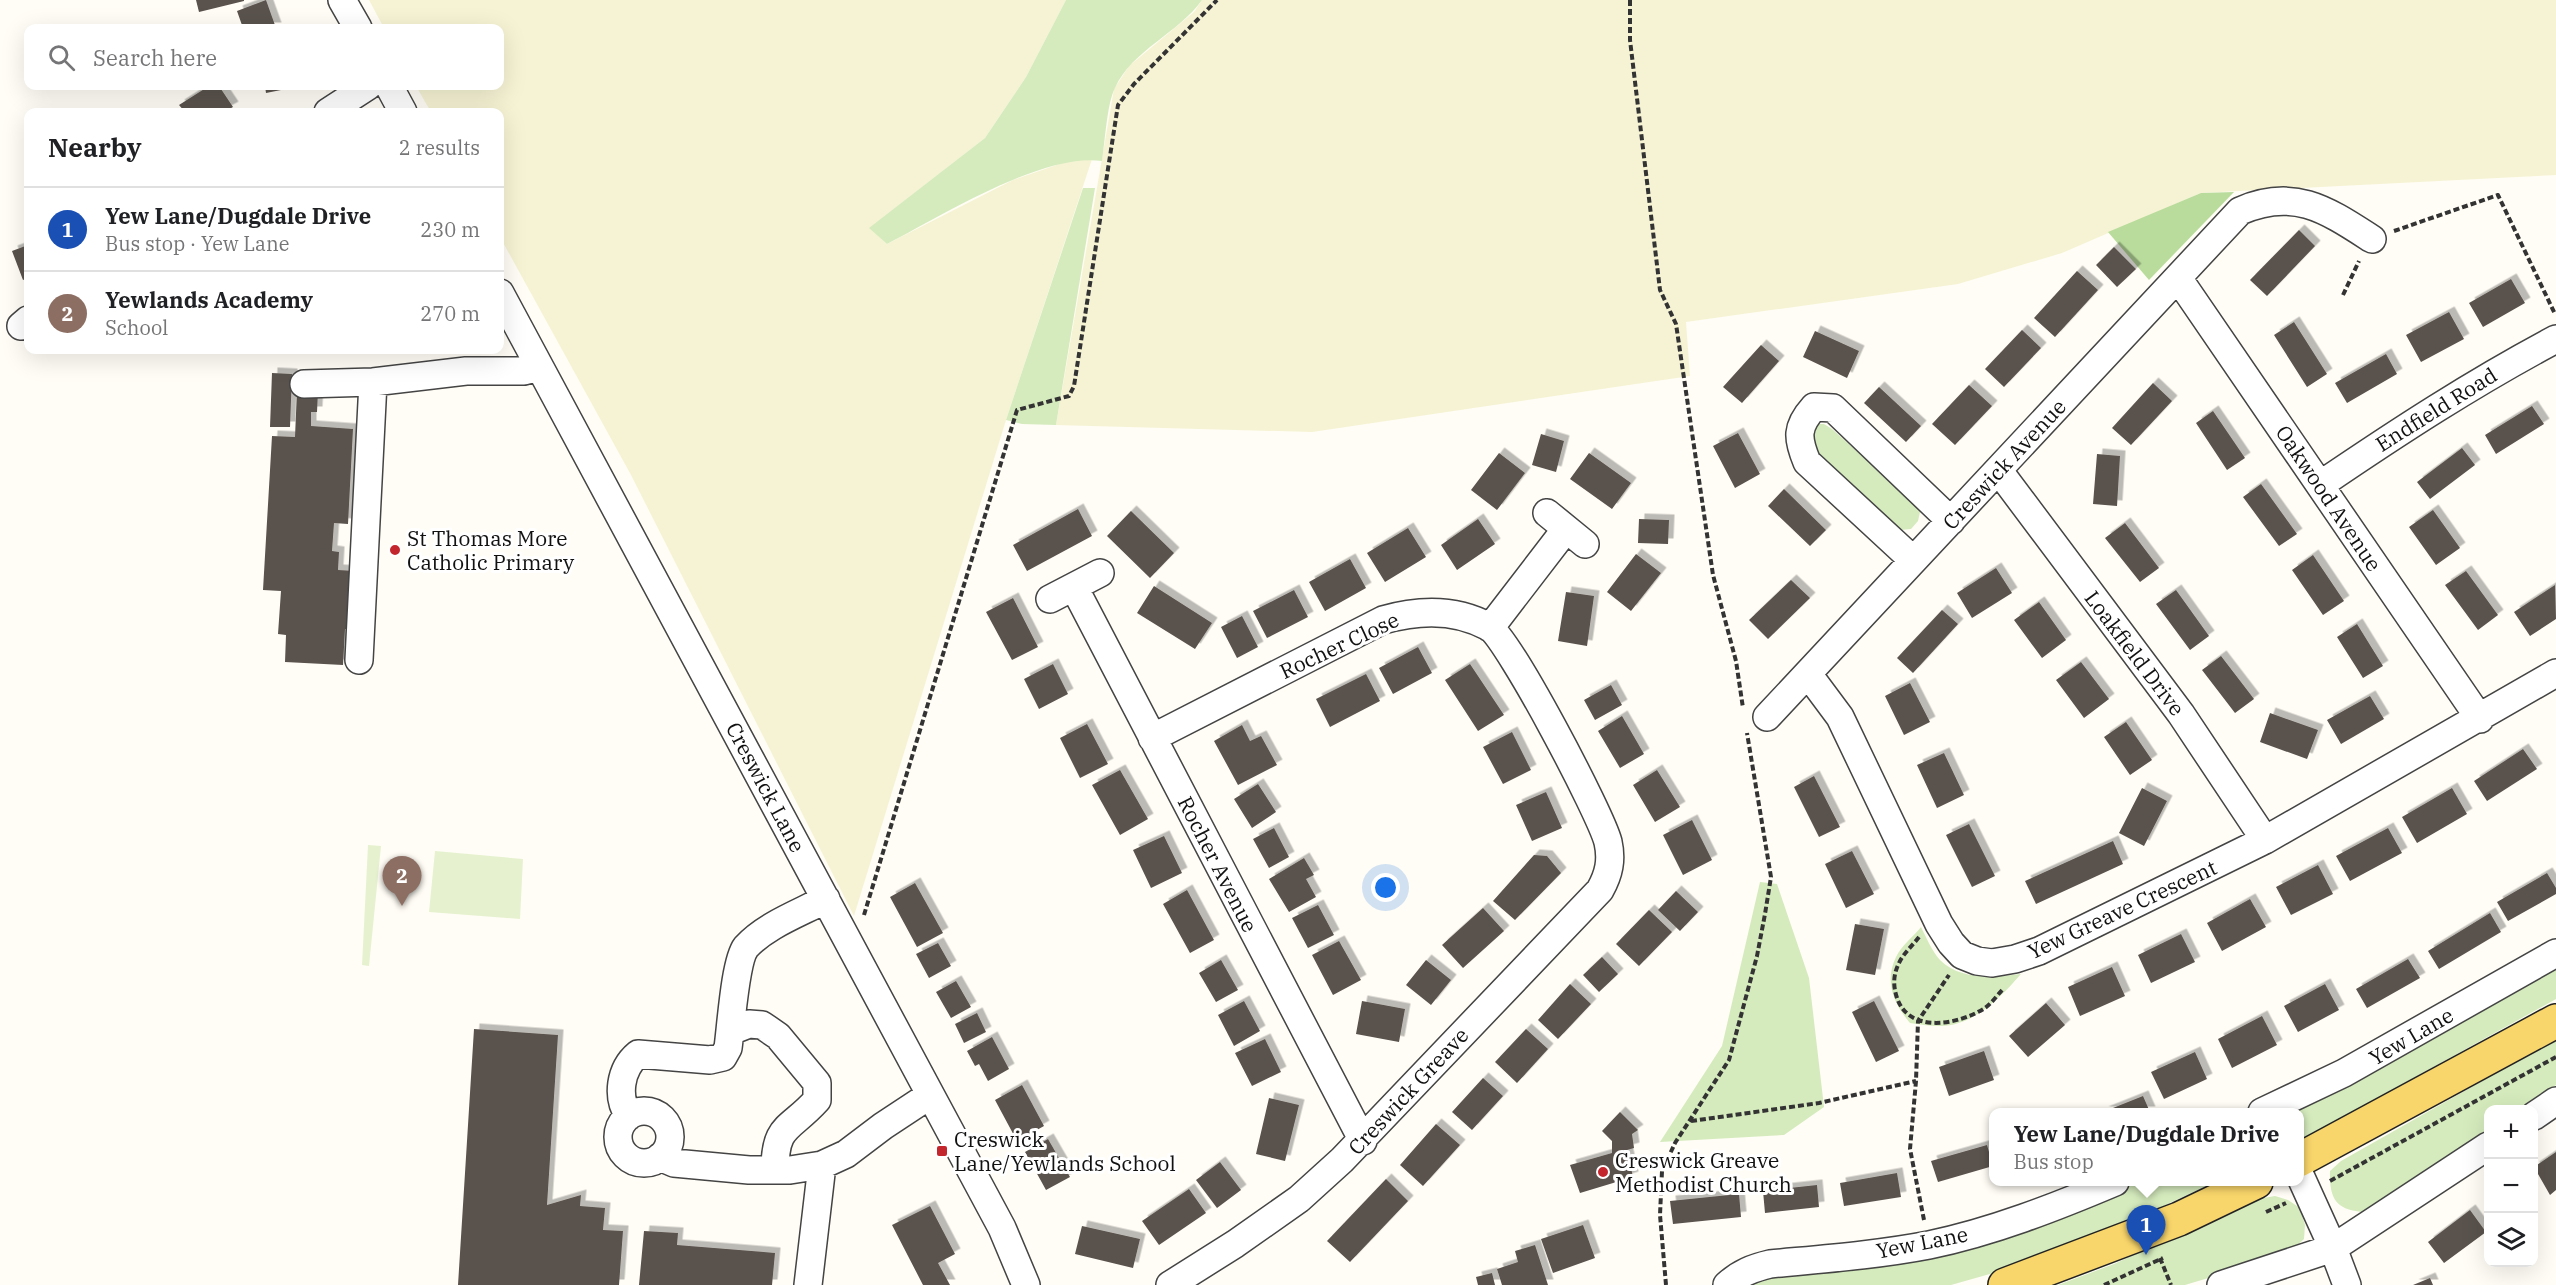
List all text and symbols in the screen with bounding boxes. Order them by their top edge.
search box [24,24,504,90]
icon: search [45,41,78,74]
text: Search here [93,43,217,72]
text: Nearby [48,130,142,164]
text: 2 results [399,134,480,161]
text: Yew Lane/Dugdale Drive [105,201,371,230]
text: 1 [62,216,74,243]
text: 230 m [420,216,480,243]
text: Bus stop · Yew Lane [105,230,289,257]
text: Yewlands Academy [105,285,313,314]
text: 2 [62,300,74,327]
text: 270 m [420,300,480,327]
text: School [105,314,168,341]
street label: Endfield Road [2370,360,2502,457]
street label: Creswick Avenue [1936,393,2072,535]
street label: Oakwood Avenue [2270,419,2388,577]
place label: St Thomas More Catholic Primary [407,524,575,576]
marker: St Thomas More Catholic Primary [388,543,402,557]
street label: Loakfield Drive [2079,585,2191,721]
street label: Rocher Close [1275,605,1403,685]
street label: Creswick Lane [720,717,812,857]
street label: Rocher Avenue [1172,791,1264,937]
street label: Yew Greave Crescent [2023,853,2221,965]
pin: 2 [382,856,422,906]
your location [1371,873,1400,902]
street label: Yew Lane [2364,1001,2458,1071]
street label: Creswick Greave [1342,1021,1474,1161]
map controls [2484,1105,2538,1267]
button: + [2484,1105,2538,1159]
popup [1989,1108,2304,1186]
text: Yew Lane/Dugdale Drive [2013,1119,2280,1148]
place label: Creswick Lane/Yewlands School [954,1125,1176,1177]
marker: Creswick Lane/Yewlands School [935,1144,949,1158]
place label: Creswick Greave Methodist Church [1615,1146,1792,1198]
text: Bus stop [2013,1148,2094,1175]
button: − [2484,1159,2538,1213]
marker: Creswick Greave Methodist Church [1596,1165,1610,1179]
pin: 1 [2126,1206,2166,1255]
button: layers [2484,1213,2538,1267]
street label: Yew Lane [1874,1219,1970,1265]

